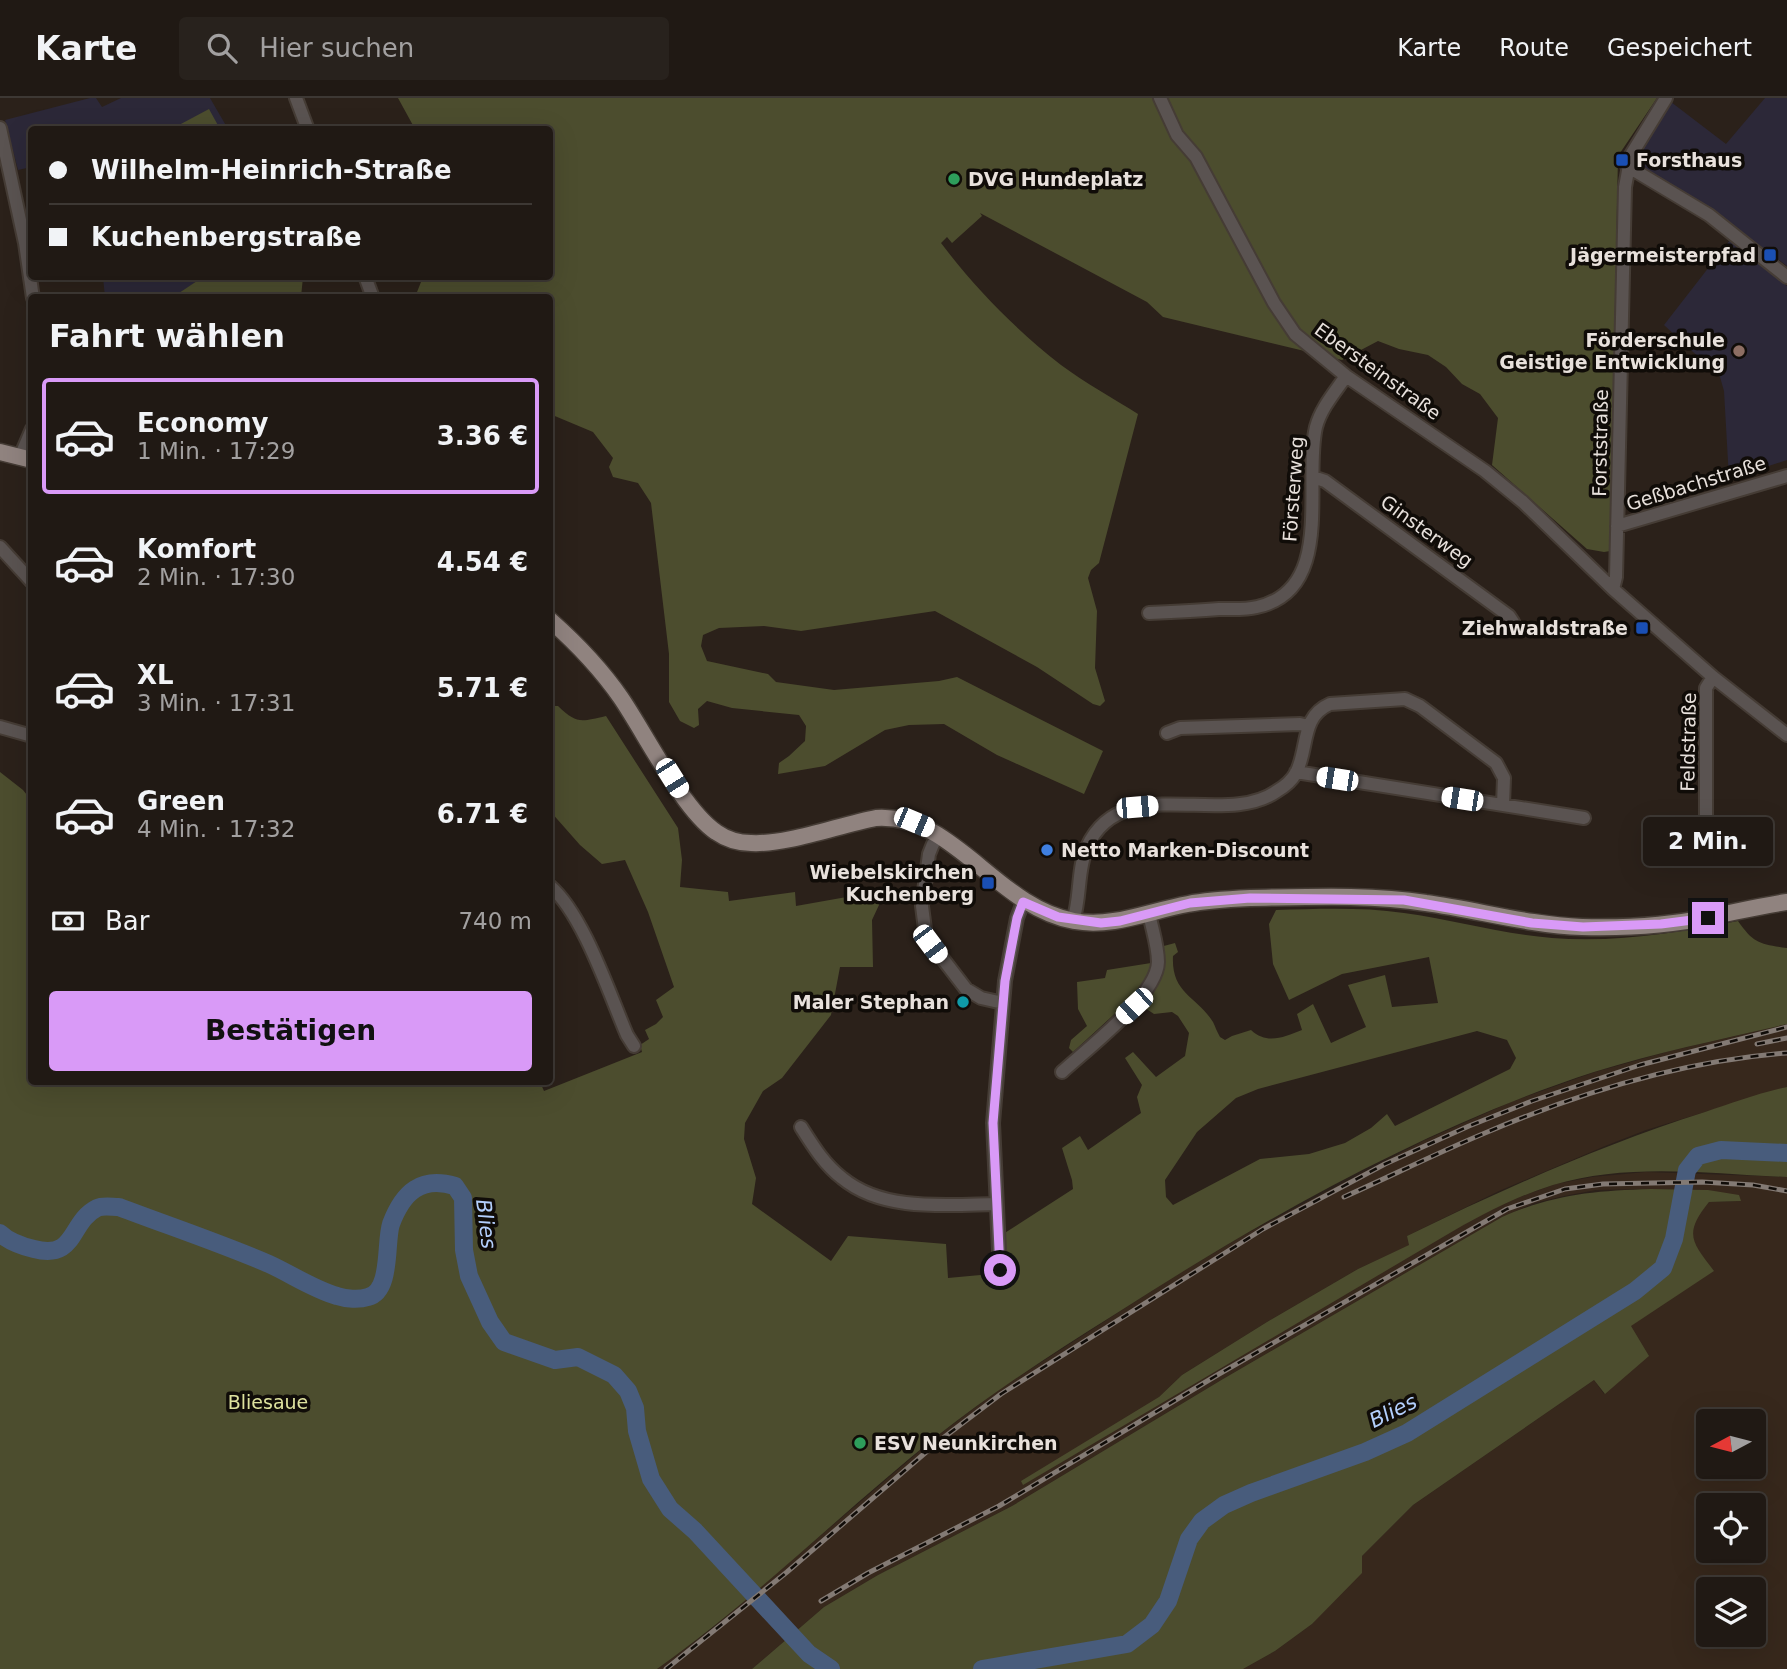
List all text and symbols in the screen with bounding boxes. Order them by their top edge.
search box [179,17,669,80]
text: Karte [35,29,137,68]
icon: search [203,29,241,67]
text: Hier suchen [259,33,414,63]
text: Karte [1397,34,1461,62]
text: Route [1499,34,1569,62]
text: Gespeichert [1607,34,1752,62]
place label: Forsthaus [1636,149,1742,171]
marker: Forsthaus [1614,152,1630,168]
text: Wilhelm-Heinrich-Straße [91,155,452,185]
place label: DVG Hundeplatz [968,168,1143,190]
marker: DVG Hundeplatz [946,171,962,187]
text: Kuchenbergstraße [91,222,362,252]
place label: Jägermeisterpfad [1568,244,1756,266]
marker: Jägermeisterpfad [1762,247,1778,263]
text: Fahrt wählen [49,317,285,355]
street label: Ebersteinstraße [1311,318,1445,424]
place label: Förderschule Geistige Entwicklung [1499,329,1725,373]
marker: Förderschule Geistige Entwicklung [1731,343,1747,359]
street label: Forststraße [1588,389,1612,497]
icon: car [53,405,116,468]
text: Economy [137,408,268,438]
text: 3.36 € [437,421,528,451]
street label: Försterweg [1278,435,1308,543]
text: 1 Min. · 17:29 [137,438,295,464]
street label: Geßbachstraße [1623,451,1769,515]
street label: Ginsterweg [1377,490,1477,572]
icon: car [53,531,116,594]
text: Komfort [137,534,256,564]
text: 4.54 € [437,547,528,577]
text: 2 Min. · 17:30 [137,564,295,590]
place label: Ziehwaldstraße [1462,617,1628,639]
marker: Ziehwaldstraße [1634,620,1650,636]
icon: car [53,657,116,720]
text: XL [137,660,174,690]
text: 5.71 € [437,673,528,703]
text: 3 Min. · 17:31 [137,690,295,716]
street label: Feldstraße [1676,692,1700,792]
car [652,755,693,801]
car [1315,765,1360,793]
icon: car [53,783,116,846]
car [1440,785,1485,813]
text: Green [137,786,225,816]
car [1116,795,1159,819]
text: 6.71 € [437,799,528,829]
car [891,804,938,840]
text: 4 Min. · 17:32 [137,816,295,842]
callout: 2 Min. [1643,816,1773,866]
text: 2 Min. [1668,828,1748,854]
place label: Netto Marken-Discount [1061,839,1309,861]
marker: Netto Marken-Discount [1039,842,1055,858]
place label: Wiebelskirchen Kuchenberg [810,861,974,905]
marker: Wiebelskirchen Kuchenberg [980,875,996,891]
icon: cash [49,902,87,940]
route end [1692,902,1724,934]
text: Bar [105,906,149,936]
text: 740 m [458,908,532,934]
car [909,921,952,967]
car [1112,984,1157,1028]
button: Bestätigen [49,991,532,1071]
place label: Maler Stephan [793,991,949,1013]
marker: Maler Stephan [955,994,971,1010]
water label: Blies [471,1198,501,1250]
route start [984,1254,1016,1286]
water label: Blies [1365,1389,1421,1433]
park label: Bliesaue [228,1391,308,1413]
north arrow [1696,1409,1766,1479]
map controls [1696,1409,1766,1647]
place label: ESV Neunkirchen [874,1432,1058,1454]
marker: ESV Neunkirchen [852,1435,868,1451]
button: locate [1696,1493,1766,1563]
button: layers [1696,1577,1766,1647]

